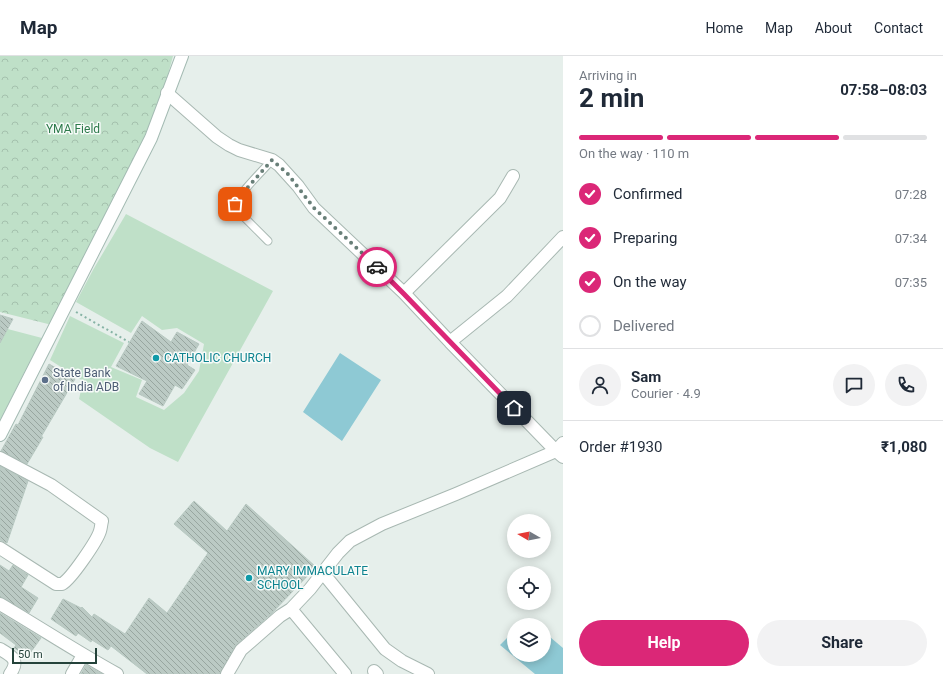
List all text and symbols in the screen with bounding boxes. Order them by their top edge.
text: Map [20,16,58,39]
text: Home [705,20,743,36]
text: Map [765,20,793,36]
text: About [815,20,852,36]
text: Contact [874,20,923,36]
text: Arriving in [579,68,637,83]
text: 07:58–08:03 [840,81,927,99]
text: 2 min [579,83,644,113]
park label: YMA Field [46,122,100,136]
text: On the way · 110 m [579,146,689,161]
icon: check [579,183,601,205]
text: Confirmed [613,185,683,203]
pin [218,187,252,221]
text: 07:28 [895,187,927,202]
icon: bag [224,193,246,215]
icon: check [579,227,601,249]
text: Preparing [613,229,677,247]
text: 07:34 [895,231,927,246]
courier [357,247,397,287]
icon: car [366,256,388,278]
icon: check [579,271,601,293]
text: On the way [613,273,687,291]
text: 07:35 [895,275,927,290]
text: Delivered [613,317,675,335]
place label: CATHOLIC CHURCH [164,351,271,365]
marker: CATHOLIC CHURCH [151,353,161,363]
button: person [579,364,621,406]
button: chat [833,364,875,406]
button: phone [885,364,927,406]
place label: State Bank of India ADB [53,366,119,394]
text: Sam [631,368,661,386]
marker: State Bank of India ADB [40,375,50,385]
text: Courier · 4.9 [631,386,701,401]
pin [497,391,531,425]
icon: home [503,397,525,419]
text: Order #1930 [579,438,662,456]
text: ₹1,080 [881,438,927,456]
north arrow [507,514,551,558]
map controls [507,514,551,662]
place label: MARY IMMACULATE SCHOOL [257,564,368,592]
button: locate [507,566,551,610]
marker: MARY IMMACULATE SCHOOL [244,573,254,583]
button: layers [507,618,551,662]
button: Help [579,620,749,666]
button: Share [757,620,927,666]
scale bar [12,646,97,665]
text: 50 m [18,648,43,661]

